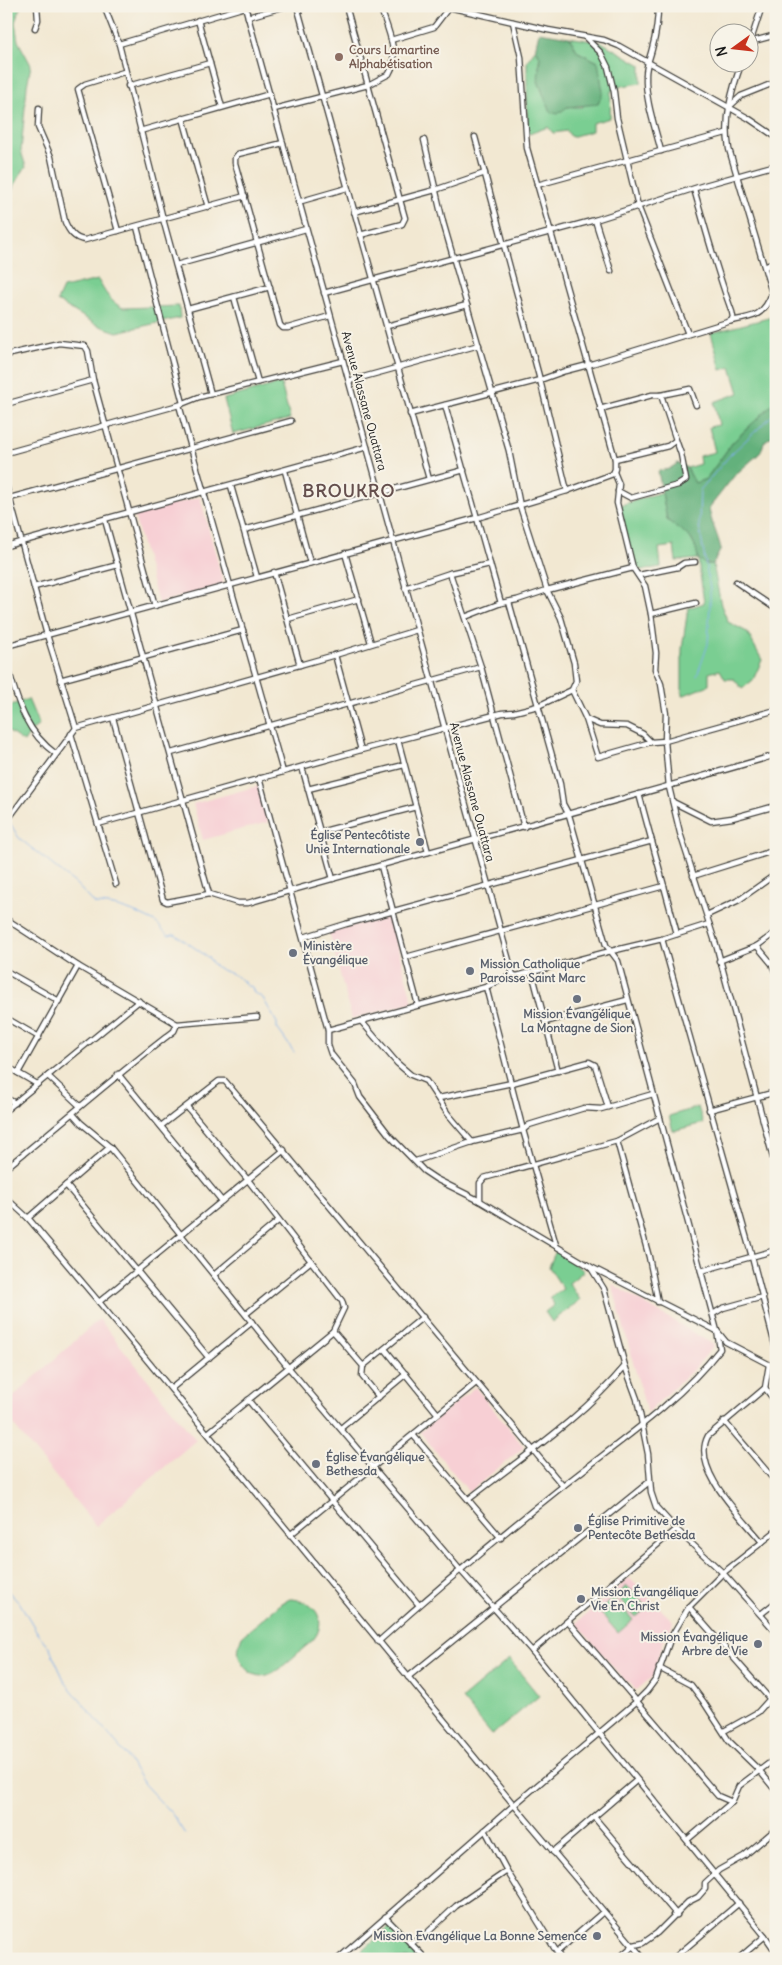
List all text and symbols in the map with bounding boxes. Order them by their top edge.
north arrow [710,22,760,72]
place label: Cours Lamartine Alphabétisation [349,42,440,72]
text: N [711,44,731,58]
marker: Cours Lamartine Alphabétisation [333,51,345,63]
street label: Avenue Alassane Ouattara [339,329,390,473]
district label: BROUKRO [303,479,395,502]
street label: Avenue Alassane Ouattara [447,720,498,864]
place label: Église Pentecôtiste Unie Internationale [305,827,411,856]
marker: Église Pentecôtiste Unie Internationale [414,836,426,848]
place label: Ministère Évangélique [303,938,369,968]
marker: Ministère Évangélique [287,947,299,959]
place label: Mission Catholique Paroisse Saint Marc [480,956,586,985]
marker: Mission Catholique Paroisse Saint Marc [464,965,476,977]
marker: Mission Évangélique La Montagne de Sion [571,993,583,1005]
place label: Mission Évangélique La Montagne de Sion [521,1006,633,1036]
place label: Église Évangélique Bethesda [326,1449,425,1478]
marker: Église Évangélique Bethesda [310,1458,322,1470]
place label: Église Primitive de Pentecôte Bethesda [588,1513,696,1542]
marker: Église Primitive de Pentecôte Bethesda [572,1522,584,1534]
place label: Mission Évangélique Vie En Christ [591,1584,699,1613]
marker: Mission Évangélique Vie En Christ [575,1593,587,1605]
place label: Mission Évangélique Arbre de Vie [640,1629,749,1658]
marker: Mission Évangélique Arbre de Vie [752,1638,764,1650]
place label: Mission Evangélique La Bonne Semence [373,1928,588,1944]
marker: Mission Evangélique La Bonne Semence [591,1930,603,1942]

